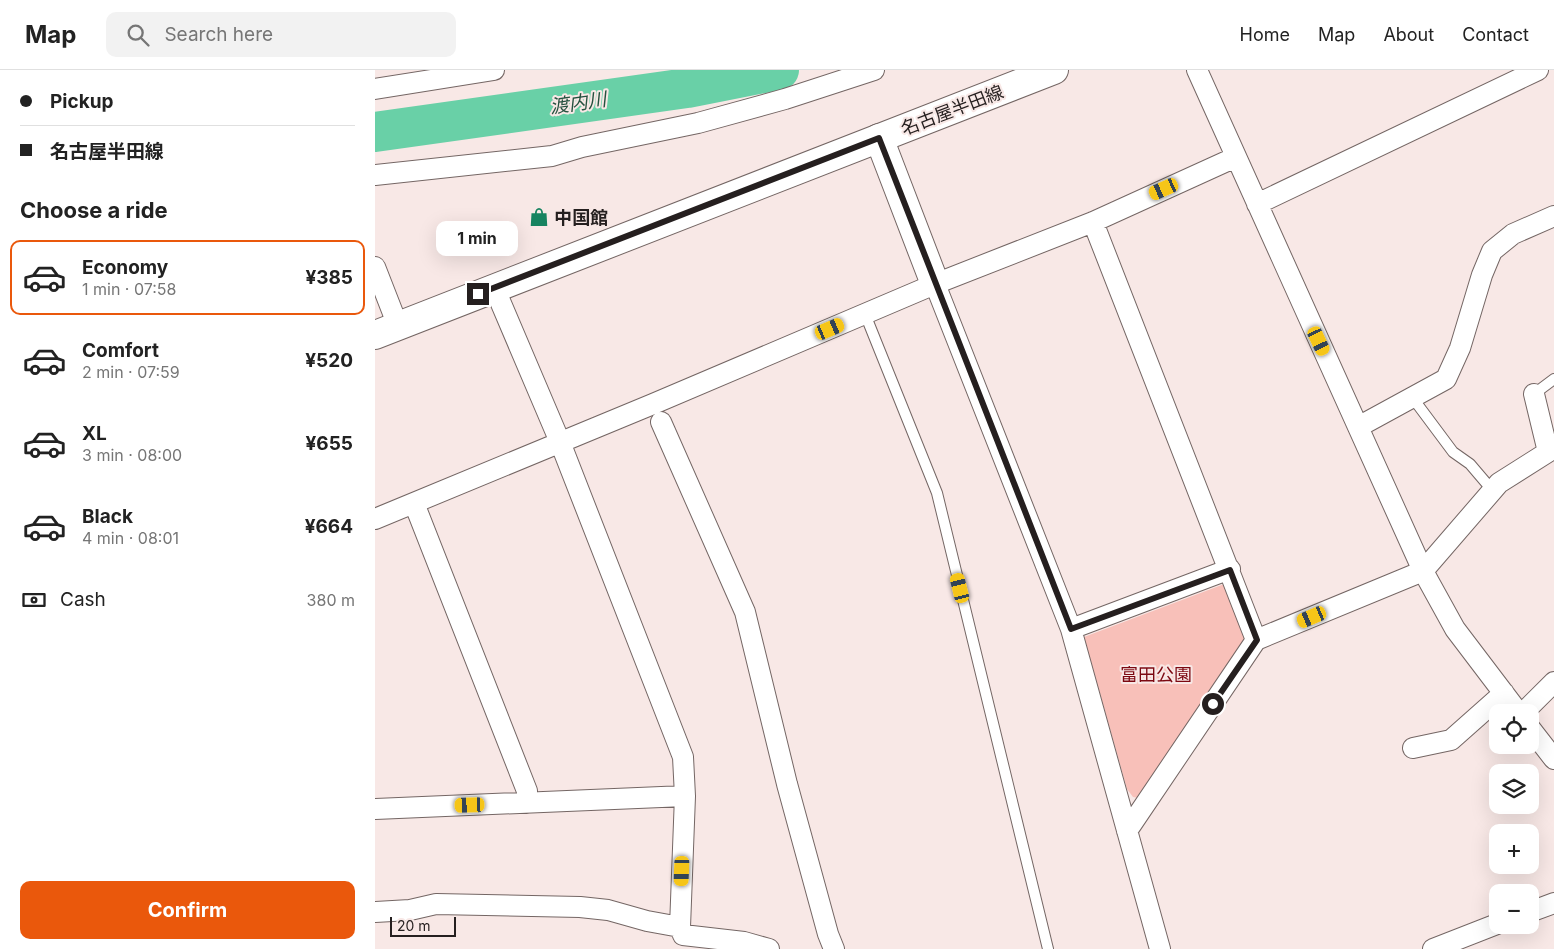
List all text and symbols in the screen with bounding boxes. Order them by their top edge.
search box [106,12,456,57]
text: Map [25,20,76,49]
icon: search [124,21,152,49]
text: Search here [164,23,273,46]
text: Home [1240,24,1290,45]
text: Map [1318,24,1355,45]
text: About [1383,24,1434,45]
text: Contact [1462,24,1529,45]
street label: 名古屋半田線 [898,81,1006,139]
water label: 渡内川 [548,87,610,118]
text: Pickup [50,90,113,113]
text: 名古屋半田線 [50,140,164,163]
car [1147,176,1180,202]
text: Choose a ride [20,197,168,223]
shop icon: 中国館 [528,206,550,228]
place label: 中国館 [554,207,608,228]
callout: 1 min [437,222,519,256]
text: 1 min [457,228,497,248]
icon: car [22,255,67,300]
text: Economy [82,256,168,279]
text: ¥385 [305,266,353,289]
text: 1 min · 07:58 [82,279,177,299]
route end [467,283,489,305]
car [813,316,846,342]
car [1305,324,1332,358]
icon: car [22,338,67,383]
text: Comfort [82,339,159,362]
text: ¥520 [305,349,353,372]
text: 2 min · 07:59 [82,362,180,382]
icon: car [22,421,67,466]
text: XL [82,422,107,445]
text: ¥655 [306,432,353,455]
text: 3 min · 08:00 [82,445,182,465]
icon: car [22,504,67,549]
text: Black [82,505,133,528]
text: ¥664 [305,515,353,538]
text: 4 min · 08:01 [82,528,179,548]
car [949,572,970,604]
icon: cash [20,586,48,614]
text: Cash [60,588,106,611]
text: 380 m [307,590,355,610]
car [1295,604,1328,630]
park label: 富田公園 [1120,664,1192,685]
route start [1202,693,1224,715]
map controls [1489,704,1539,934]
button: locate [1489,704,1539,754]
button: layers [1489,764,1539,814]
car [454,797,485,813]
button: + [1489,824,1539,874]
car [673,856,690,886]
button: Confirm [20,881,355,939]
button: − [1489,884,1539,934]
scale bar [390,914,456,937]
text: 20 m [397,917,431,934]

